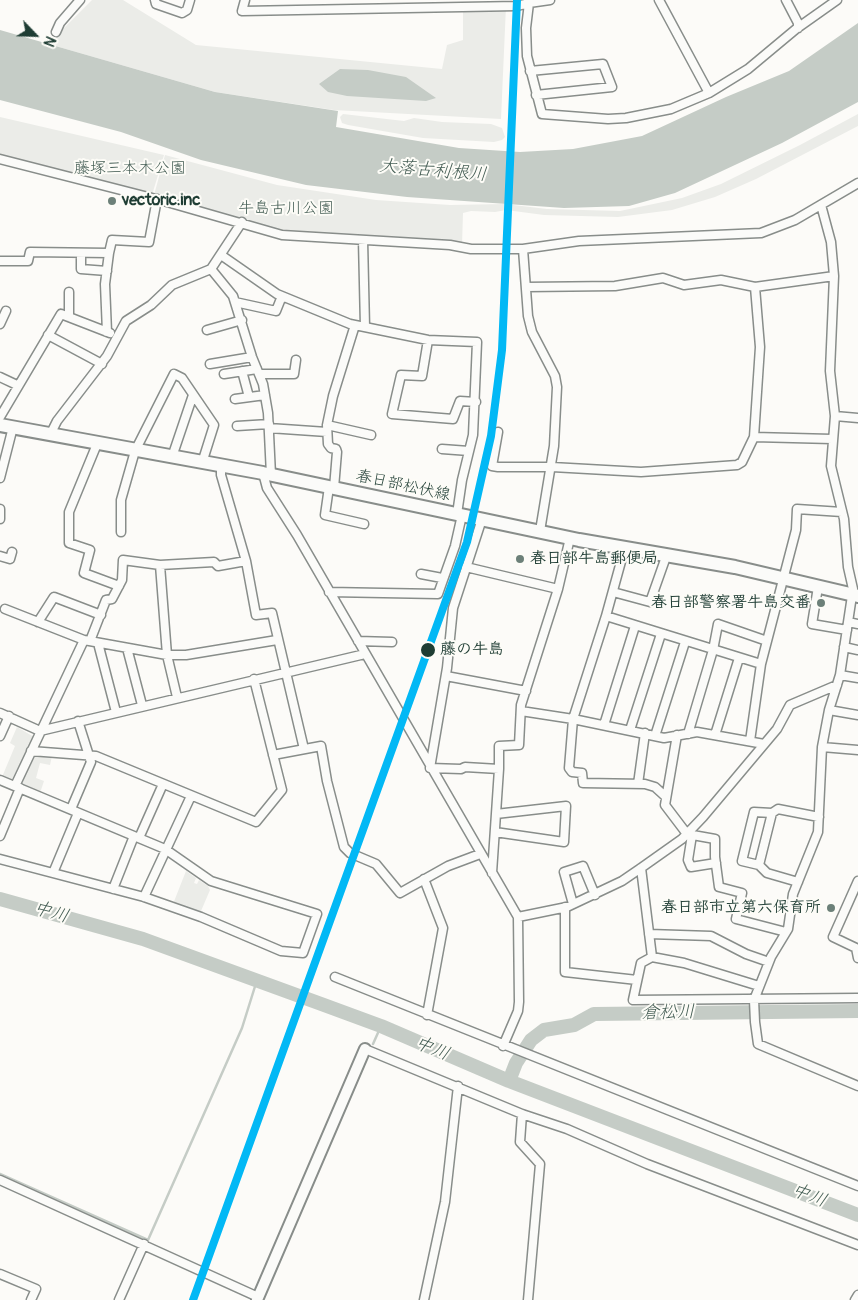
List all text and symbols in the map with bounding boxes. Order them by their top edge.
north arrow [10,10,60,60]
text: N [39,34,59,49]
water label: 大落古利根川 [378,156,488,186]
park label: 藤塚三本木公園 [74,159,186,179]
place label: vectoric.inc [122,191,200,211]
marker: vectoric.inc [106,195,118,207]
park label: 牛島古川公園 [238,199,334,219]
street label: 春日部松伏線 [354,467,452,505]
place label: 春日部牛島郵便局 [530,549,658,569]
marker: 春日部牛島郵便局 [514,553,526,565]
place label: 春日部警察署牛島交番 [651,593,811,613]
marker: 春日部警察署牛島交番 [815,597,827,609]
place label: 藤の牛島 [440,640,504,660]
marker: 藤の牛島 [419,641,437,659]
water label: 中川 [31,898,71,928]
place label: 春日部市立第六保育所 [661,898,821,918]
marker: 春日部市立第六保育所 [825,902,837,914]
water label: 倉松川 [641,1002,695,1024]
water label: 中川 [411,1032,453,1066]
water label: 中川 [788,1179,830,1213]

